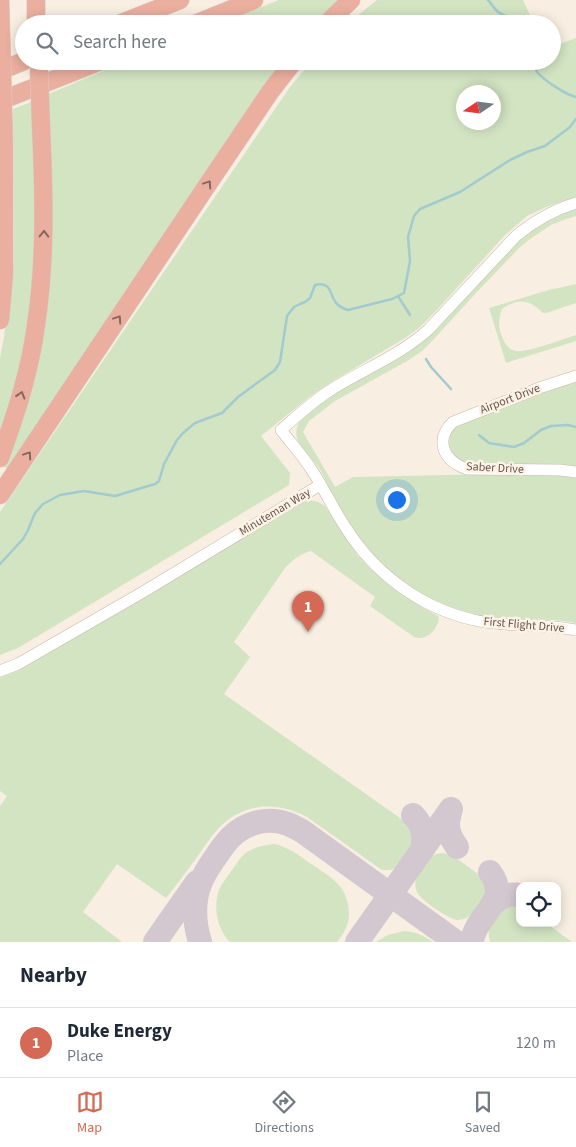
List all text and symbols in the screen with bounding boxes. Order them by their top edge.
search box [15,15,561,70]
icon: search [33,29,61,57]
text: Search here [73,29,167,56]
north arrow [456,85,501,130]
one-way arrow [202,180,211,190]
one-way arrow [38,230,49,238]
one-way arrow [112,316,121,325]
street label: Airport Drive [477,380,543,418]
one-way arrow [16,391,26,399]
one-way arrow [22,451,31,460]
street label: Saber Drive [466,458,524,478]
street label: Minuteman Way [236,484,314,540]
your location [384,487,410,513]
pin: 1 [292,591,324,632]
street label: First Flight Drive [483,613,565,637]
map controls [516,882,561,927]
button: locate [516,882,561,927]
text: Nearby [20,960,87,990]
text: Duke Energy [67,1018,172,1045]
text: 1 [32,1032,40,1054]
text: 120 m [516,1032,556,1054]
text: Place [67,1045,103,1067]
tab: Map [76,1088,104,1138]
tab: Directions [255,1088,314,1138]
tab: Saved [465,1088,500,1138]

